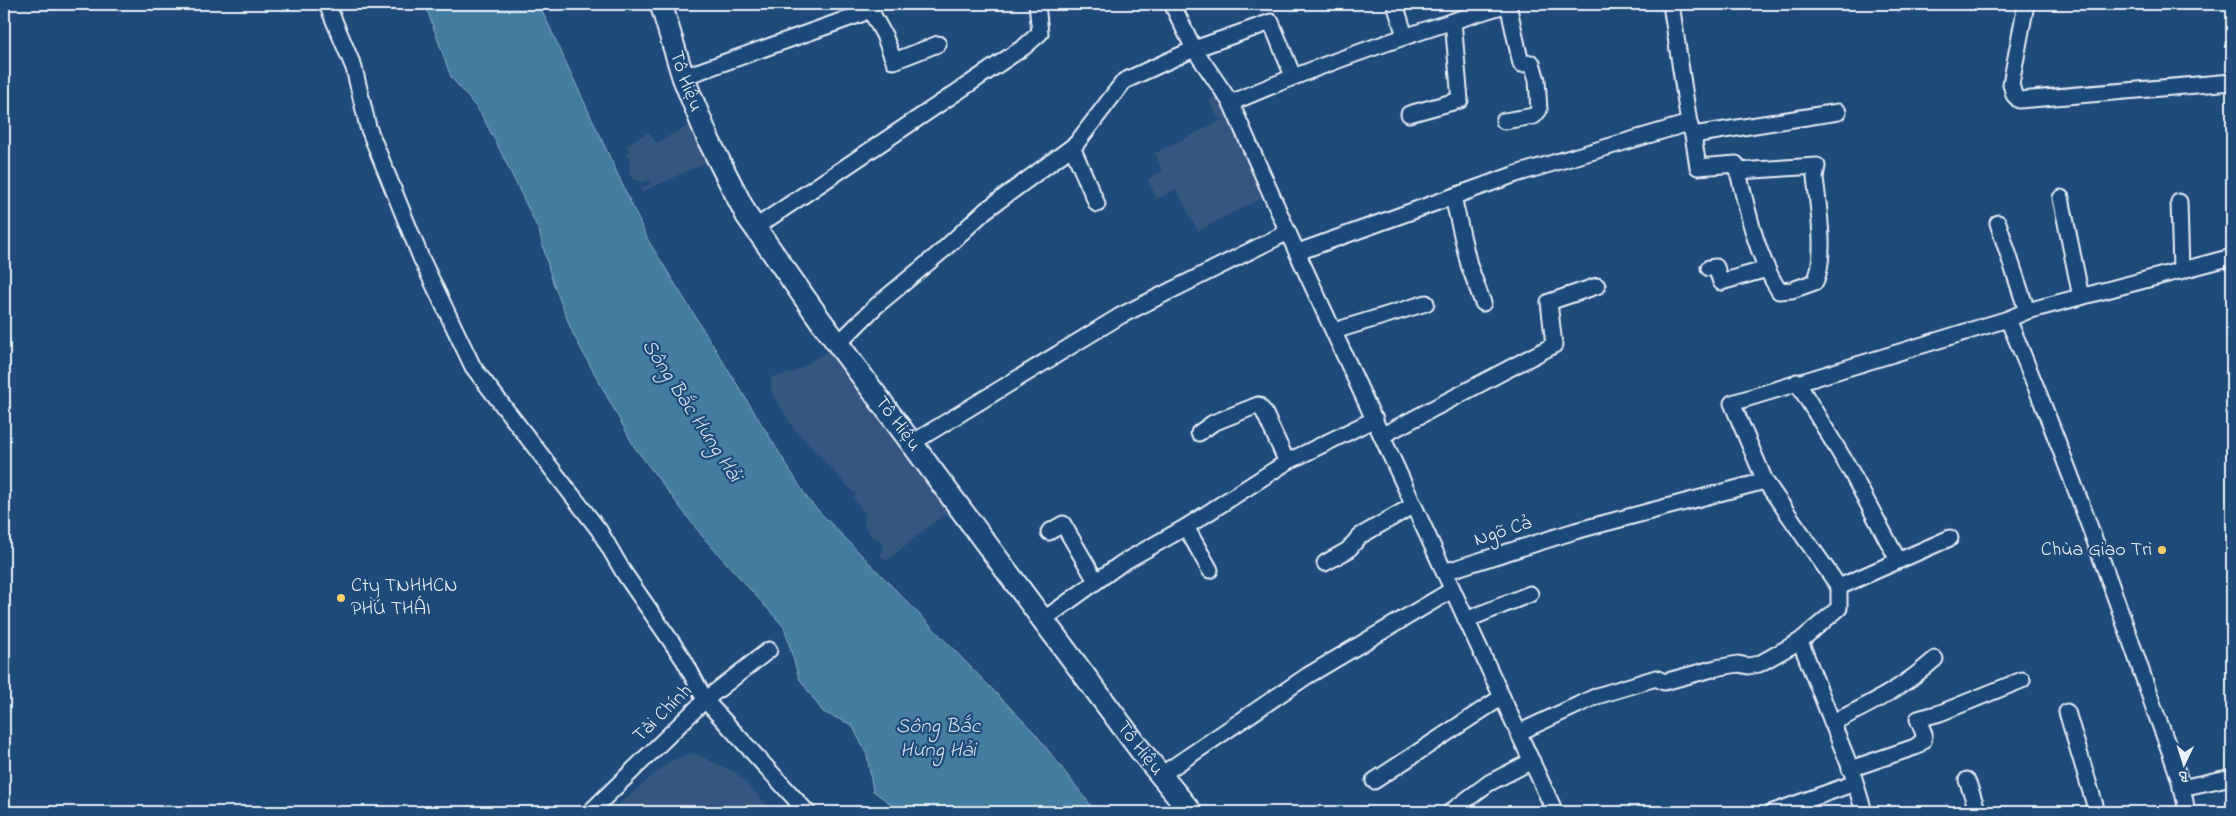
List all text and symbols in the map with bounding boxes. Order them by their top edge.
street label: Tô Hiệu [661,47,710,116]
water label: Sông Bắc Hưng Hải [633,334,750,491]
street label: Tô Hiệu [867,390,928,458]
street label: Ngõ Cả [1470,509,1536,556]
place label: Chùa Giao Trì [2041,536,2152,565]
marker: Chùa Giao Trì [2156,544,2168,556]
place label: Cty TNHHCN PHÚ THÁI [351,572,458,624]
marker: Cty TNHHCN PHÚ THÁI [335,592,347,604]
street label: Tài Chính [626,678,700,750]
water label: Sông Bắc Hưng Hải [896,712,982,767]
street label: Tô Hiệu [1109,715,1170,782]
north arrow [2158,738,2208,788]
text: B [2177,765,2190,786]

